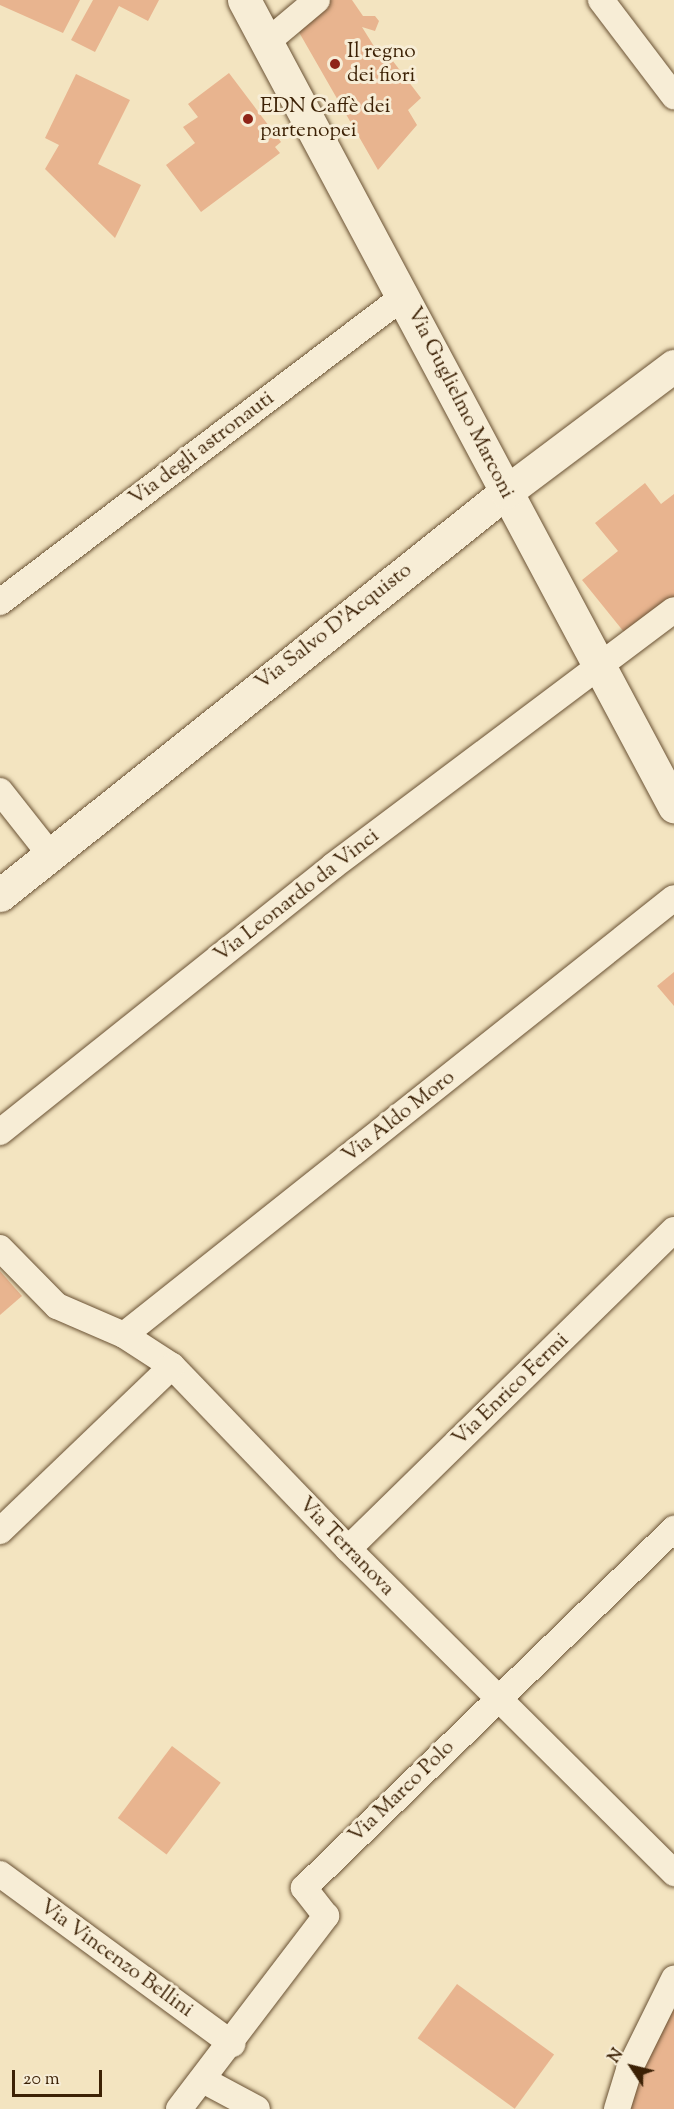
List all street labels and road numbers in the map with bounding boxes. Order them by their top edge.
street label: Via Guglielmo Marconi [401,303,519,503]
street label: Via degli astronauti [124,386,280,512]
street label: Via Salvo D'Acquisto [251,558,417,696]
street label: Via Leonardo da Vinci [209,824,385,968]
street label: Via Aldo Moro [338,1065,460,1169]
street label: Via Enrico Fermi [448,1328,574,1452]
street label: Via Terranova [293,1492,399,1602]
street label: Via Marco Polo [344,1735,460,1849]
street label: Via Vincenzo Bellini [34,1895,198,2023]

